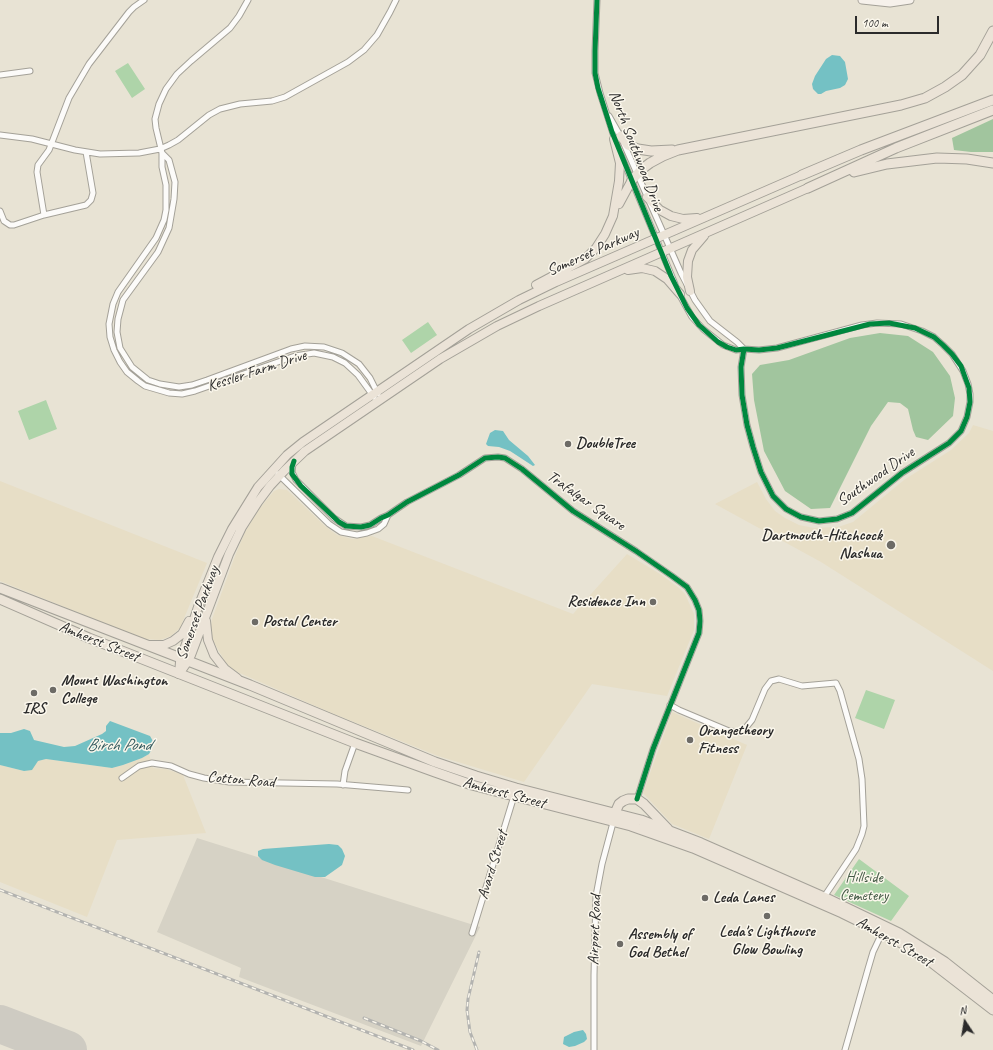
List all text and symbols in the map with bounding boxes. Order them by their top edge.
scale bar [857,8,941,34]
text: 100 m [862,15,888,31]
street label: North Southwood Drive [604,88,668,214]
street label: Somerset Parkway [544,223,642,281]
street label: Kessler Farm Drive [205,346,309,396]
place label: DoubleTree [576,434,635,454]
marker: DoubleTree [563,439,573,449]
street label: Southwood Drive [834,443,918,511]
street label: Trafalgar Square [543,467,629,535]
place label: Dartmouth-Hitchcock Nashua [761,526,882,564]
marker: Dartmouth-Hitchcock Nashua [885,539,897,551]
street label: Somerset Parkway [172,563,224,663]
place label: Residence Inn [567,592,645,612]
marker: Residence Inn [648,597,658,607]
place label: Postal Center [263,612,337,632]
street label: Amherst Street [56,617,142,667]
marker: Postal Center [250,617,260,627]
place label: Mount Washington College [61,671,167,709]
marker: Mount Washington College [48,685,58,695]
marker: IRS [29,688,39,698]
place label: IRS [22,699,46,719]
place label: Orangetheory Fitness [698,721,772,759]
marker: Orangetheory Fitness [685,735,695,745]
water label: Birch Pond [87,736,151,756]
street label: Cotton Road [207,768,275,792]
street label: Amherst Street [461,773,547,813]
street label: Avard Street [473,828,513,902]
park label: Hillside Cemetery [840,868,888,906]
place label: Leda Lanes [713,888,774,908]
marker: Leda Lanes [700,893,710,903]
street label: Airport Road [584,895,606,965]
marker: Leda's Lighthouse Glow Bowling [762,911,772,921]
street label: Amherst Street [853,913,935,971]
place label: Leda's Lighthouse Glow Bowling [719,922,815,960]
place label: Assembly of God Bethel [628,925,692,963]
marker: Assembly of God Bethel [615,939,625,949]
north arrow [945,1002,985,1042]
text: N [958,1003,967,1018]

